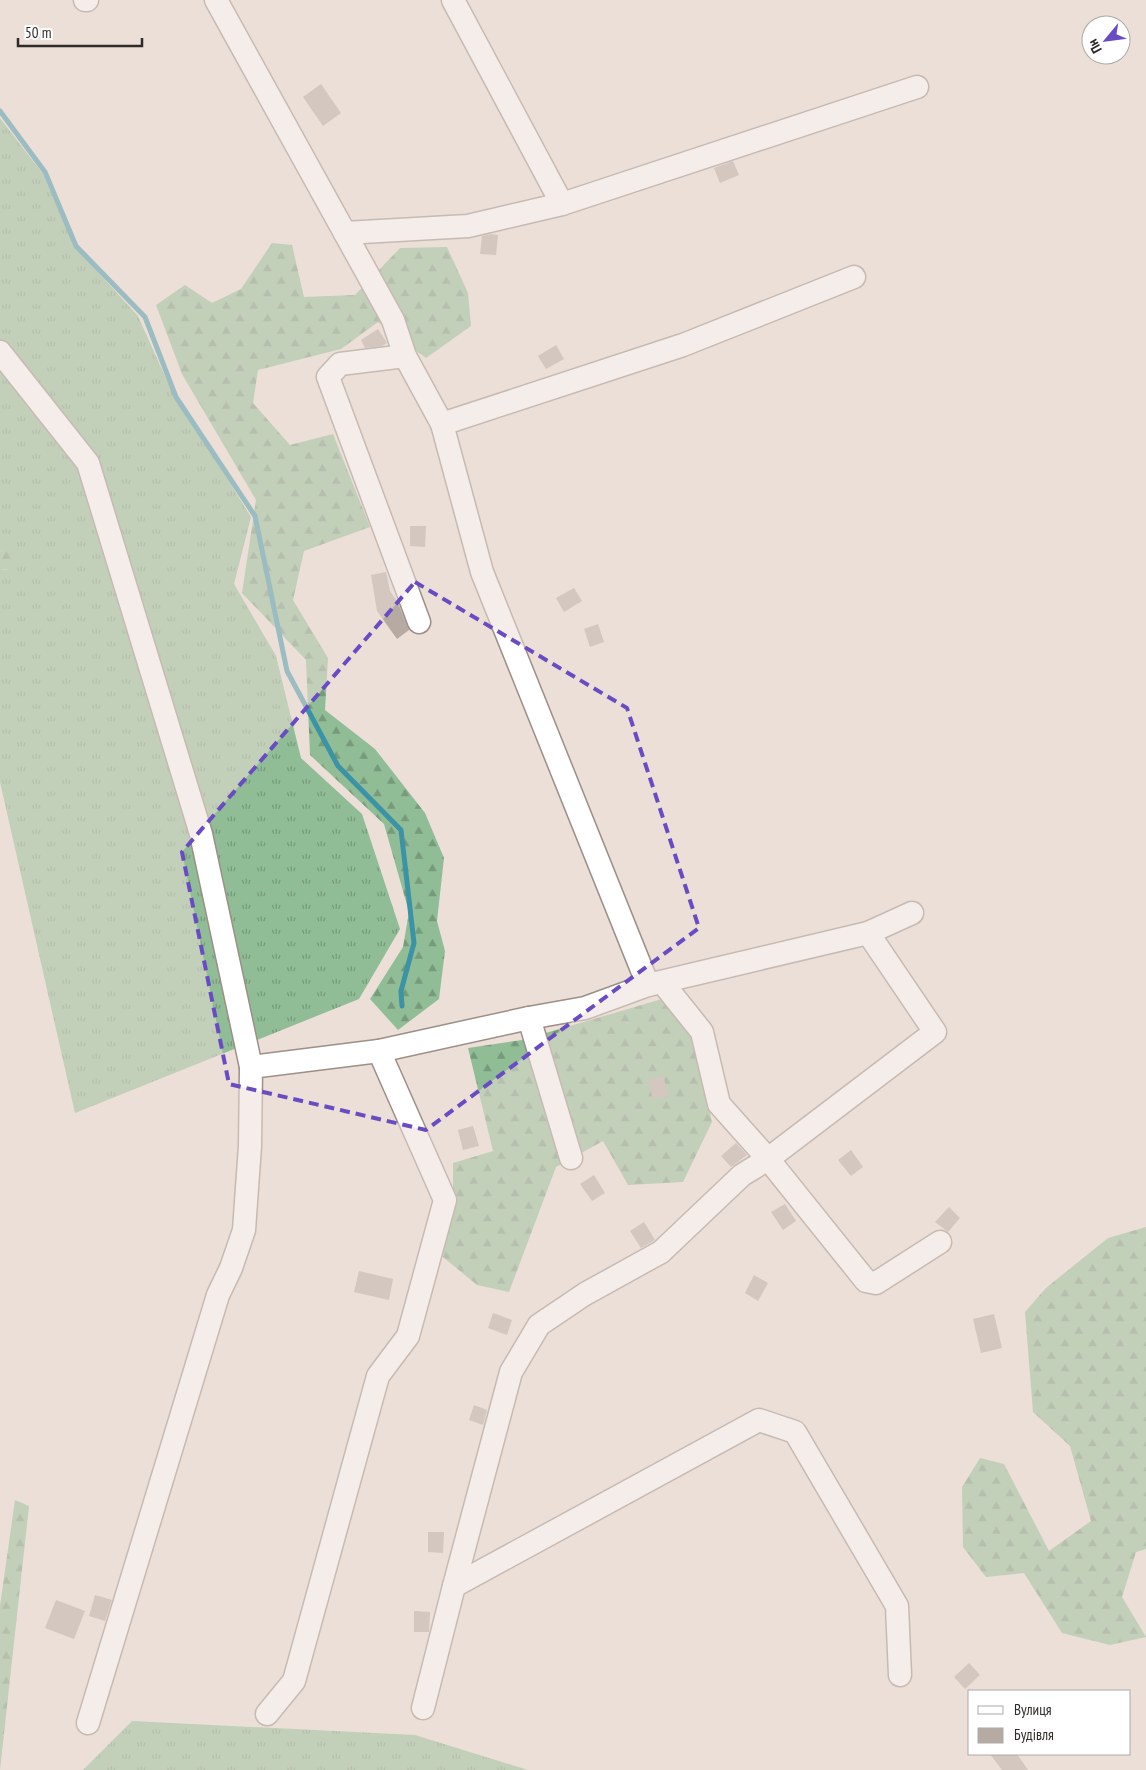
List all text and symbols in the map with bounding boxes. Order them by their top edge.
scale bar [18,15,141,47]
north arrow [1081,15,1131,65]
text: 50 m [25,23,51,42]
text: Пн [1083,36,1106,57]
legend [968,1690,1131,1755]
text: Вулиця [1014,1700,1052,1719]
text: Будівля [1014,1725,1054,1744]

